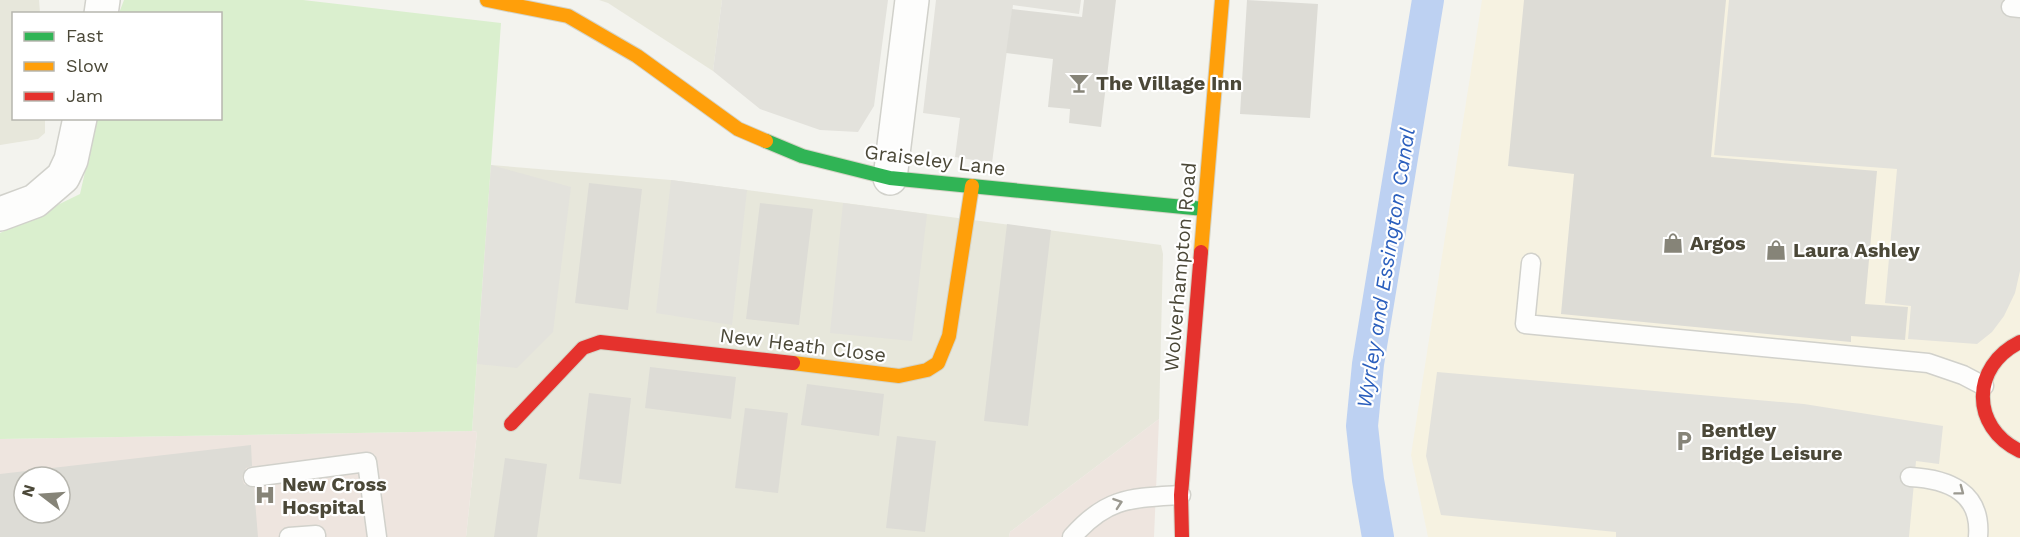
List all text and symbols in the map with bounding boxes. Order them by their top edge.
legend [12,12,222,120]
text: Fast [66,25,104,46]
text: Slow [66,55,109,76]
bar icon: The Village Inn [1067,71,1091,95]
place label: The Village Inn [1096,71,1242,95]
text: Jam [66,85,103,106]
water label: Wyrley and Essington Canal [1351,126,1420,410]
street label: Graiseley Lane [863,139,1007,181]
street label: Wolverhampton Road [1159,161,1201,373]
shop icon: Argos [1661,231,1685,255]
place label: Argos [1690,231,1746,255]
shop icon: Laura Ashley [1764,238,1788,262]
place label: Laura Ashley [1793,238,1920,262]
street label: New Heath Close [718,323,888,367]
place label: Bentley Bridge Leisure [1701,418,1843,465]
parking icon: Bentley Bridge Leisure [1672,429,1696,453]
north arrow [12,465,72,525]
place label: New Cross Hospital [282,472,387,519]
text: N [17,482,39,499]
hospital icon: New Cross Hospital [253,483,277,507]
one-way arrow [1953,484,1964,495]
one-way arrow [1113,497,1123,510]

